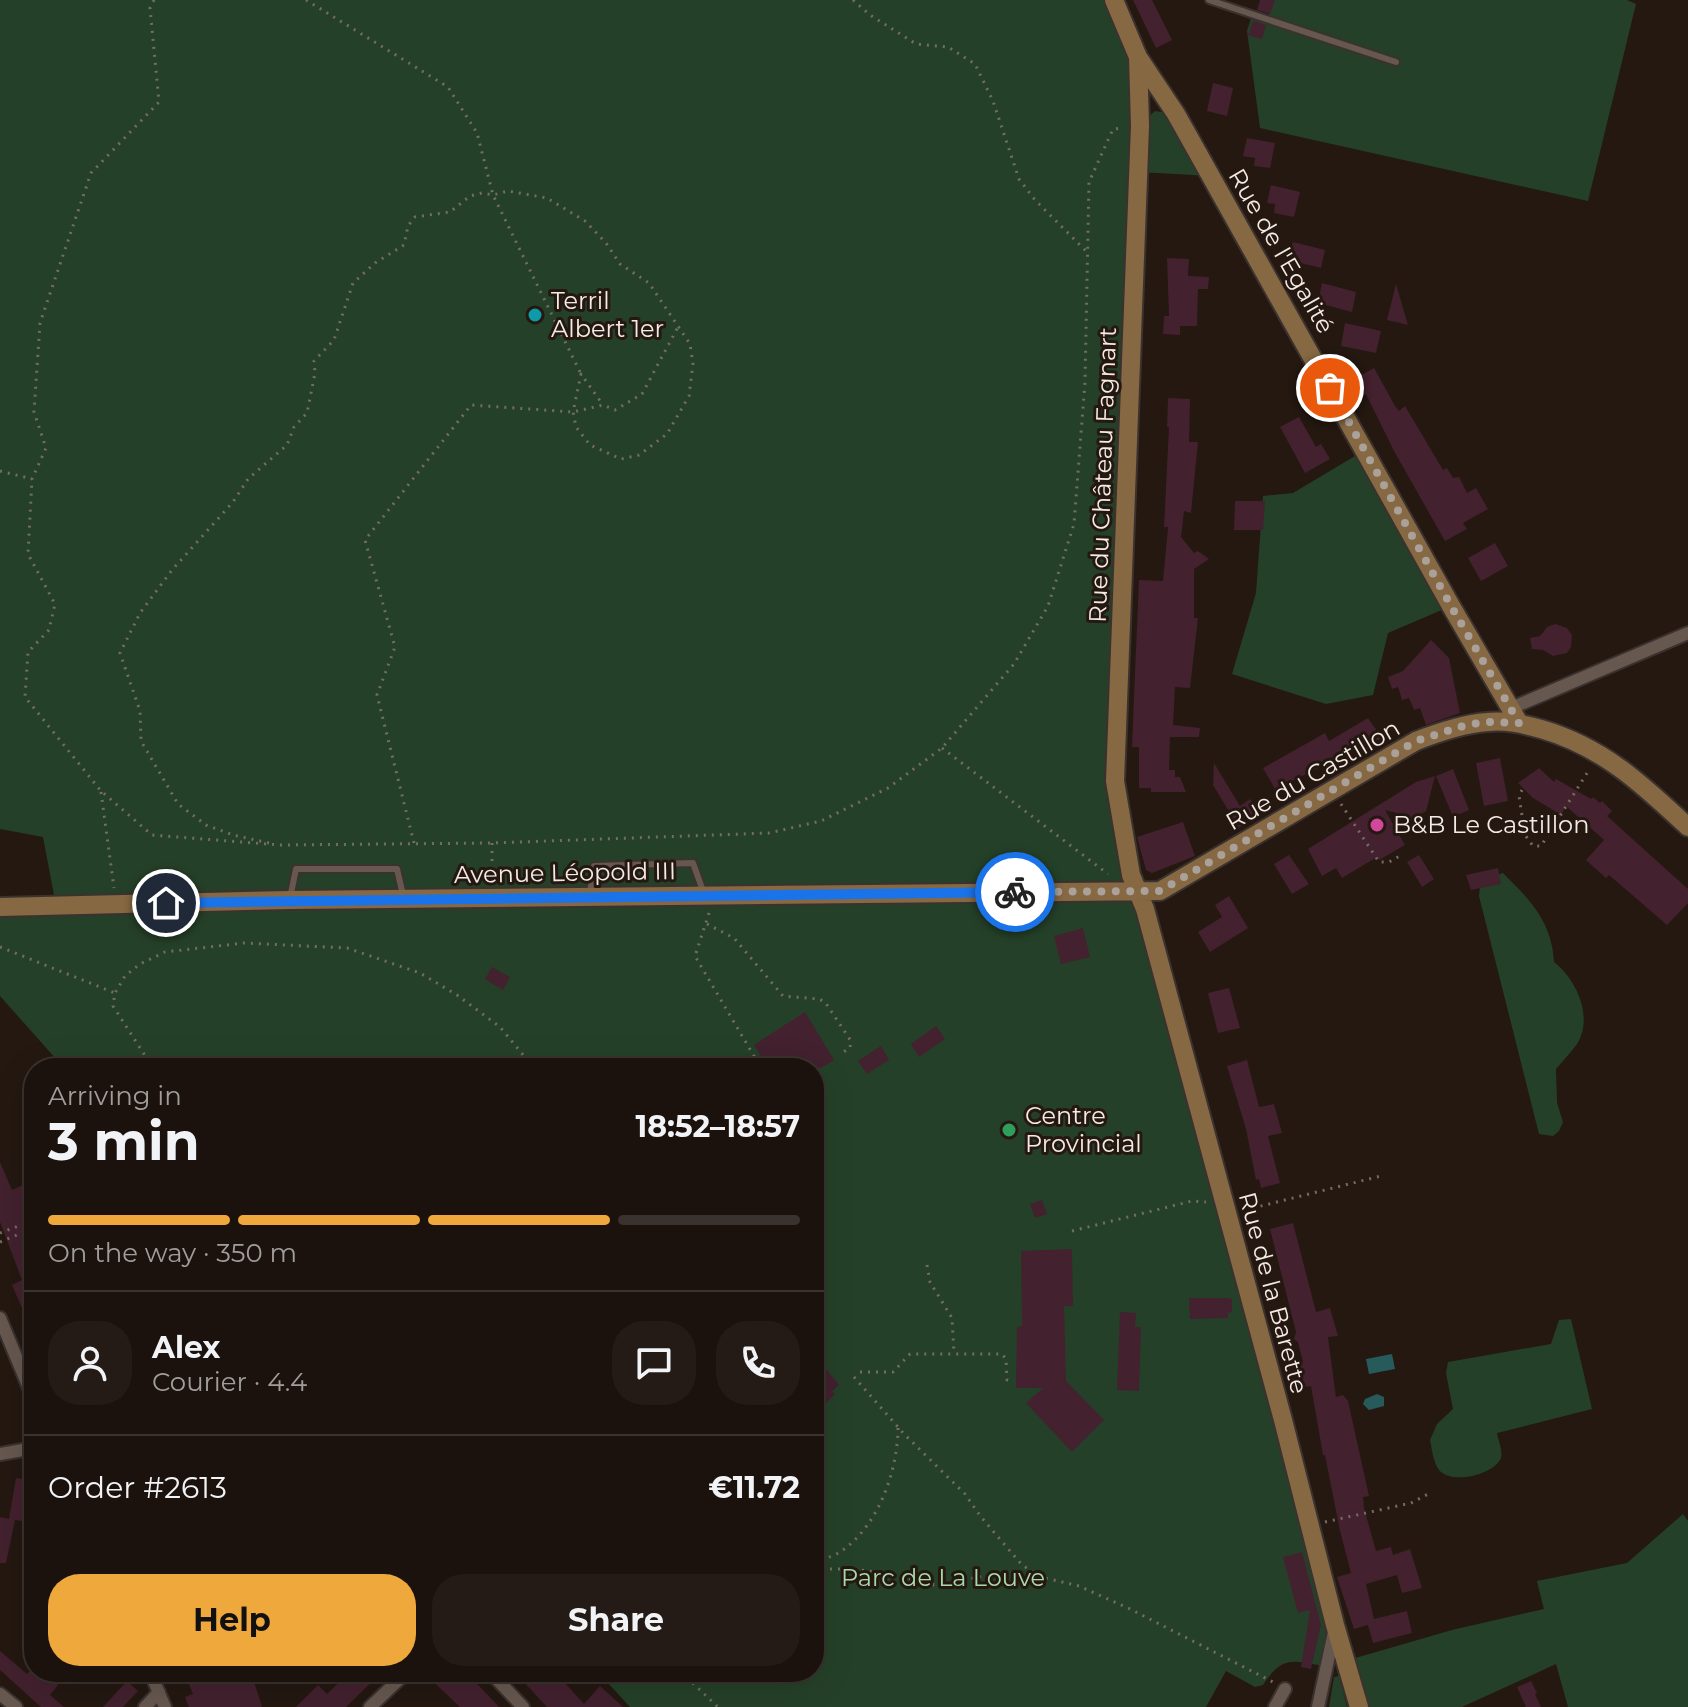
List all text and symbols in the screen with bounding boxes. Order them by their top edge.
street label: Rue de l'Egalité [1222,163,1340,338]
place label: Terril Albert 1er [551,286,664,343]
marker: Terril Albert 1er [526,306,544,324]
street label: Rue du Château Fagnart [1083,326,1122,623]
pin [1296,354,1364,422]
icon: bag [1308,366,1352,410]
street label: Rue du Castillon [1221,713,1405,836]
place label: B&B Le Castillon [1393,810,1589,839]
marker: B&B Le Castillon [1368,816,1386,834]
courier [975,852,1055,932]
street label: Avenue Léopold III [454,856,676,889]
pin [132,869,200,937]
icon: bike [993,870,1037,914]
icon: home [144,881,188,925]
text: Arriving in [48,1080,182,1112]
place label: Centre Provincial [1025,1101,1142,1158]
text: 18:52–18:57 [635,1108,800,1145]
text: 3 min [48,1110,200,1173]
marker: Centre Provincial [1000,1121,1018,1139]
street label: Rue de la Barette [1233,1189,1314,1397]
text: On the way · 350 m [48,1237,297,1269]
button: person [48,1321,132,1405]
button: chat [612,1321,696,1405]
button: phone [716,1321,800,1405]
text: Alex [152,1329,220,1366]
text: Courier · 4.4 [152,1366,307,1398]
text: Order #2613 [48,1469,227,1506]
text: €11.72 [708,1469,800,1506]
park label: Parc de La Louve [841,1563,1045,1592]
button: Help [48,1574,416,1666]
button: Share [432,1574,800,1666]

